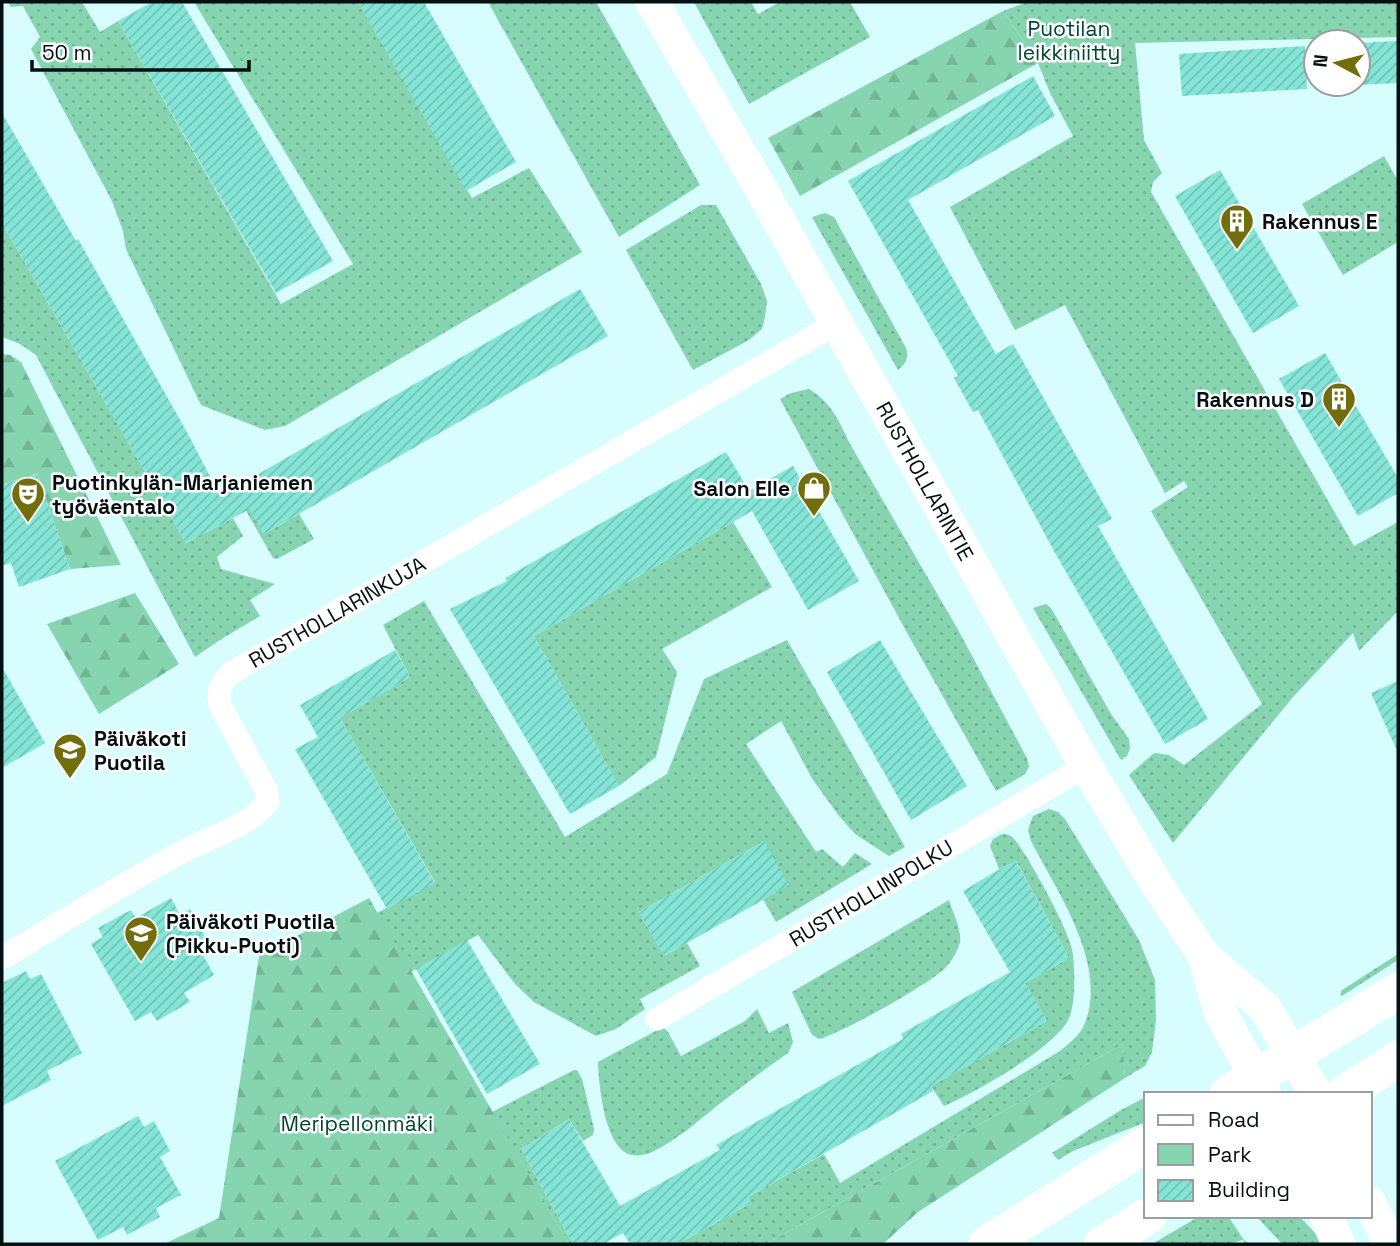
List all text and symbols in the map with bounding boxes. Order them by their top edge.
park label: Puotilan leikkiniitty [1018,15,1120,66]
scale bar [32,28,248,72]
north arrow [1302,28,1372,98]
text: 50 m [42,39,92,66]
text: N [1307,53,1334,69]
building icon: Rakennus E [1218,202,1256,251]
place label: Rakennus E [1262,208,1377,235]
building icon: Rakennus D [1320,380,1358,429]
place label: Rakennus D [1196,386,1314,413]
street label: RUSTHOLLARINTIE [870,397,980,565]
place label: Puotinkylän-Marjaniemen työväentalo [52,469,313,520]
shop icon: Salon Elle [795,469,833,518]
theatre icon: Puotinkylän-Marjaniemen työväentalo [9,475,47,524]
place label: Salon Elle [694,475,790,502]
street label: RUSTHOLLARINKUJA [244,550,430,674]
place label: Päiväkoti Puotila [94,725,186,776]
school or university icon: Päiväkoti Puotila [51,731,89,780]
street label: RUSTHOLLINPOLKU [784,833,958,953]
place label: Päiväkoti Puotila (Pikku-Puoti) [166,908,335,959]
school or university icon: Päiväkoti Puotila (Pikku-Puoti) [122,914,160,963]
legend [1144,1092,1372,1218]
text: Road [1208,1106,1260,1133]
park label: Meripellonmäki [281,1110,433,1137]
text: Park [1208,1141,1252,1168]
text: Building [1208,1176,1290,1203]

